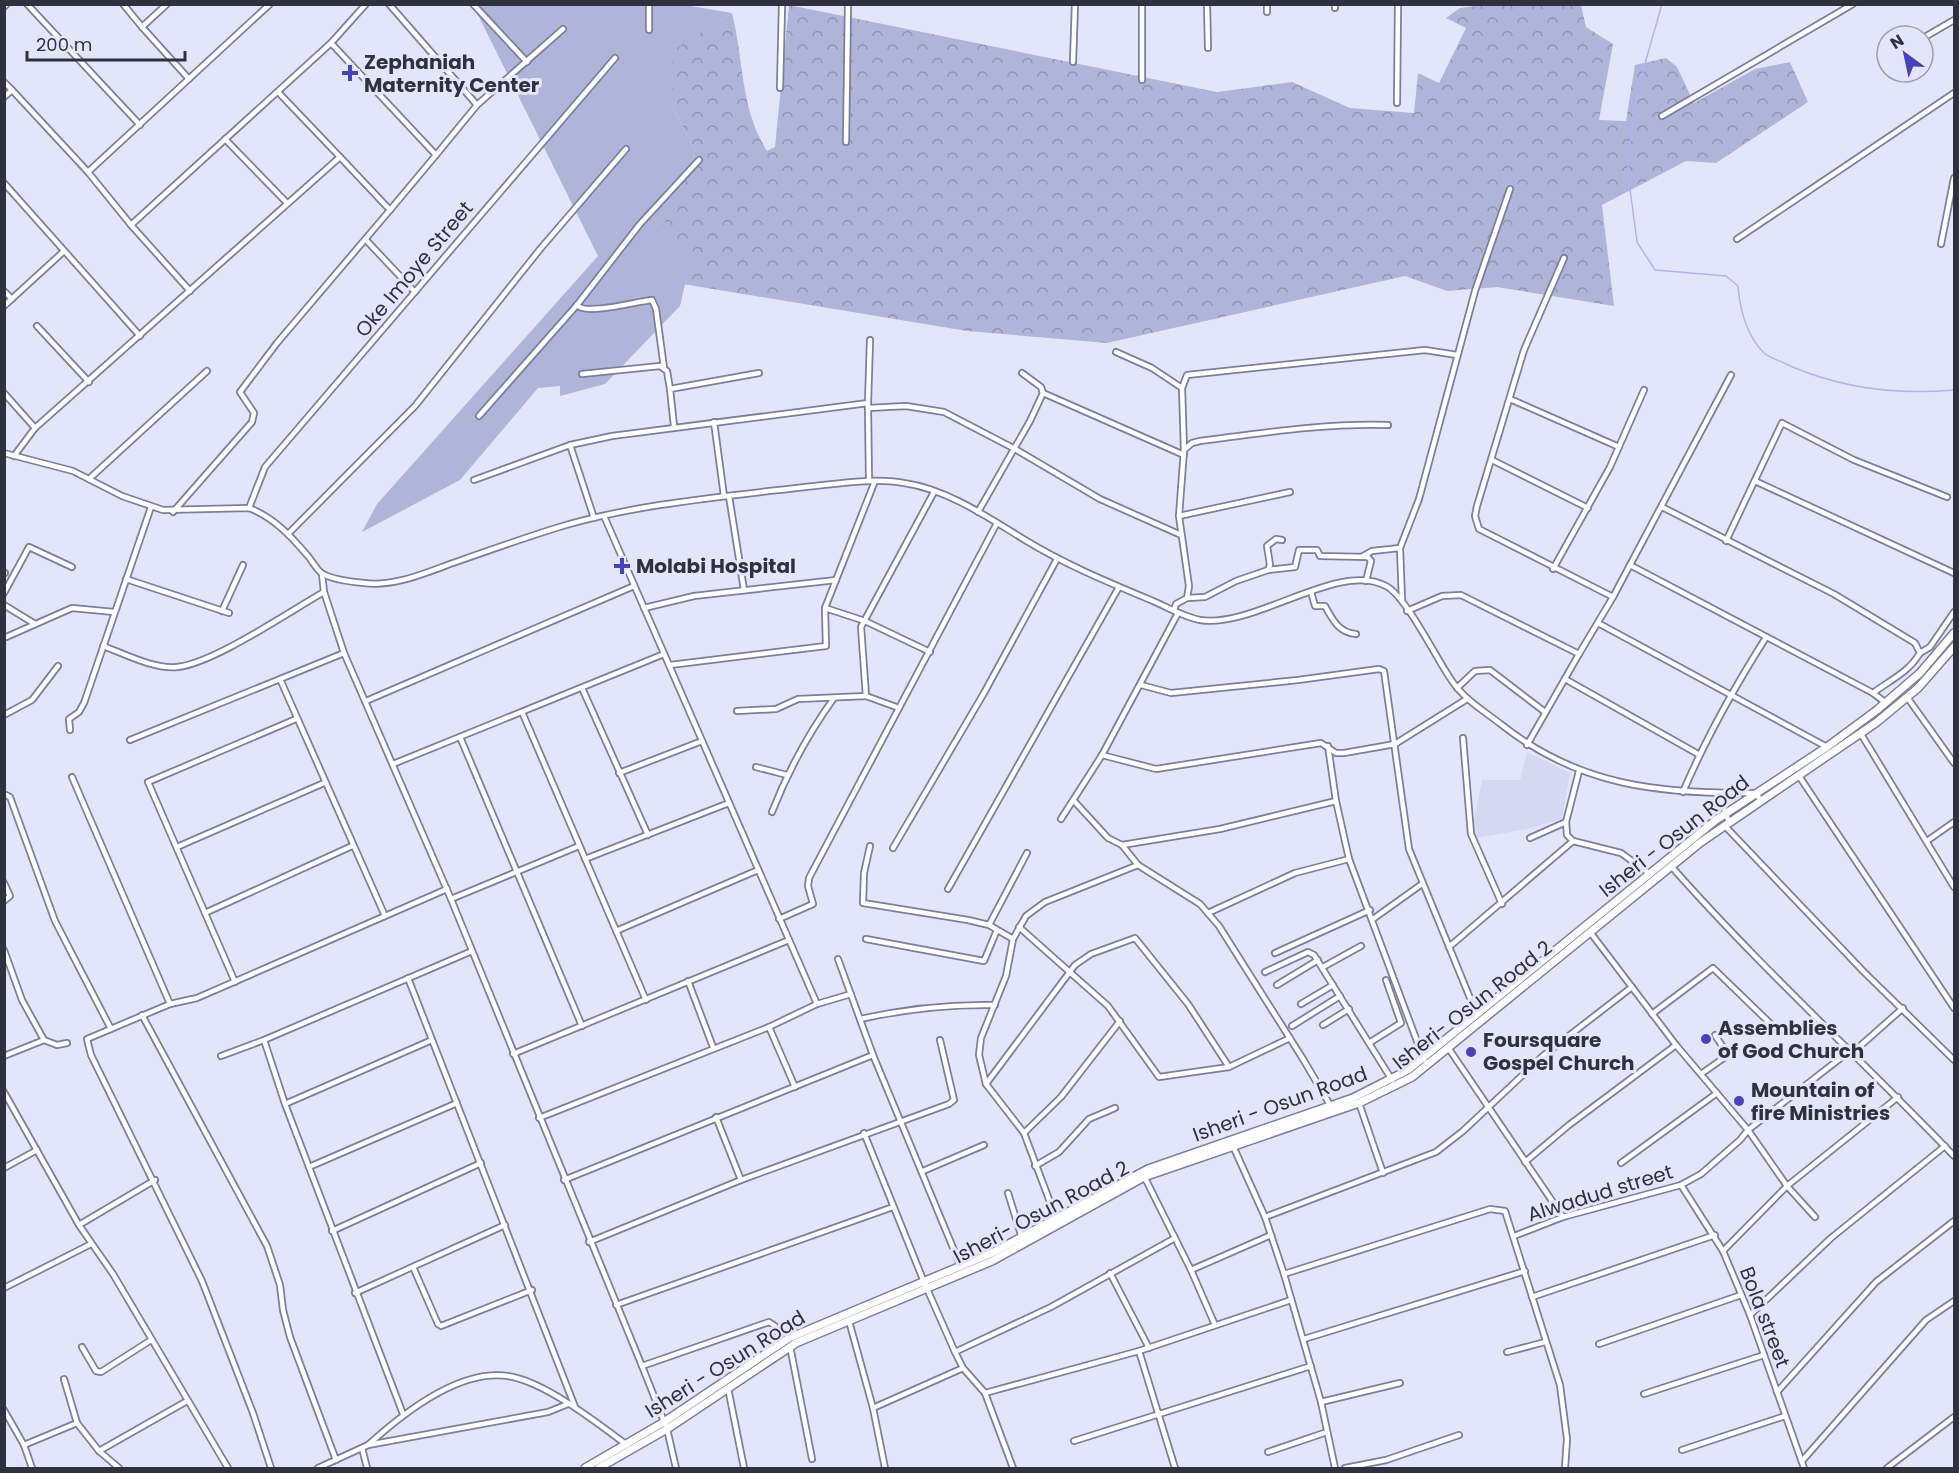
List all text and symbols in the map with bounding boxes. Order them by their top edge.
scale bar [27,24,184,62]
north arrow [1875,24,1935,84]
text: N [1886,29,1908,55]
text: 200 m [36,32,92,57]
place label: Zephaniah Maternity Center [364,48,540,99]
marker: Zephaniah Maternity Center [341,64,359,82]
street label: Oke Imoye Street [349,195,479,343]
place label: Molabi Hospital [636,552,796,580]
marker: Molabi Hospital [613,557,631,575]
street label: Isheri - Osun Road [1593,768,1755,904]
street label: Isheri- Osun Road 2 [1386,934,1558,1076]
place label: Assemblies of God Church [1718,1014,1864,1065]
place label: Foursquare Gospel Church [1483,1026,1635,1077]
marker: Assemblies of God Church [1699,1032,1713,1046]
marker: Foursquare Gospel Church [1464,1045,1478,1059]
street label: Isheri - Osun Road [1189,1059,1371,1149]
place label: Mountain of fire Ministries [1751,1076,1890,1127]
marker: Mountain of fire Ministries [1732,1094,1746,1108]
street label: Isheri- Osun Road 2 [948,1154,1134,1270]
street label: Alwadud street [1524,1158,1676,1228]
street label: Bola street [1733,1262,1797,1372]
street label: Isheri - Osun Road [640,1303,810,1425]

